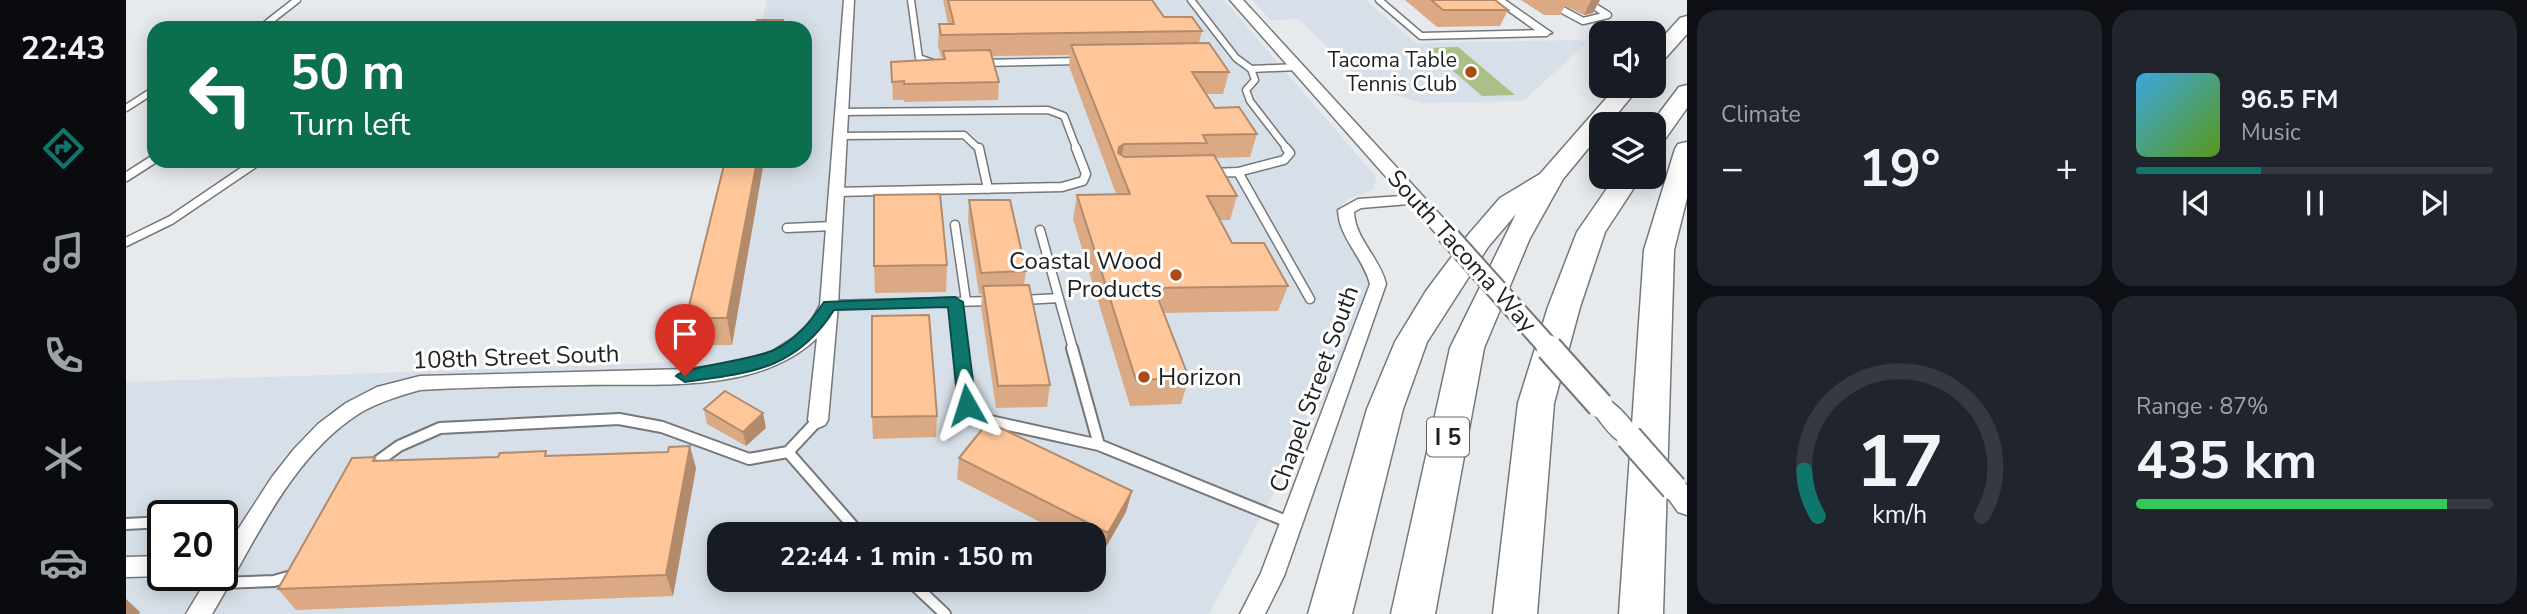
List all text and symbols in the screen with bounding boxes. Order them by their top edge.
map controls [1589,21,1666,189]
button: sound [1589,21,1666,98]
text: 22:43 [21,27,105,70]
text: 50 m [290,39,405,106]
place label: Tacoma Table Tennis Club [1327,46,1457,98]
icon: left [175,49,266,140]
marker: Tacoma Table Tennis Club [1463,64,1479,80]
text: 96.5 FM [2241,82,2338,117]
text: Climate [1721,99,1801,130]
text: Turn left [290,103,410,146]
button: layers [1589,112,1666,189]
text: Music [2241,117,2301,148]
icon: directions [39,124,88,173]
text: 19° [1858,133,1941,204]
text: − [1721,143,1744,194]
text: + [2055,143,2078,194]
street label: South Tacoma Way [1380,163,1544,340]
icon: previous [2177,184,2215,222]
icon: pause [2296,184,2334,222]
icon: next [2415,184,2453,222]
icon: music [39,228,88,277]
place label: Coastal Wood Products [1009,245,1162,305]
marker: Coastal Wood Products [1168,267,1184,283]
street label: Chapel Street South [1262,281,1366,497]
pin [655,304,715,376]
icon: arrive [666,315,704,353]
icon: phone [39,331,88,380]
street label: 108th Street South [412,337,620,377]
place label: Horizon [1158,361,1242,393]
position arrow [930,368,1004,442]
marker: Horizon [1136,369,1152,385]
text: Range · 87% [2136,391,2268,422]
text: 17 [1856,412,1943,512]
road number: I 5 [1427,418,1469,457]
text: 435 km [2136,425,2317,496]
icon: climate [39,434,88,483]
text: km/h [1872,498,1927,532]
speed limit sign: 20 [147,500,238,591]
icon: car [39,538,88,587]
text: 22:44 · 1 min · 150 m [780,539,1033,574]

